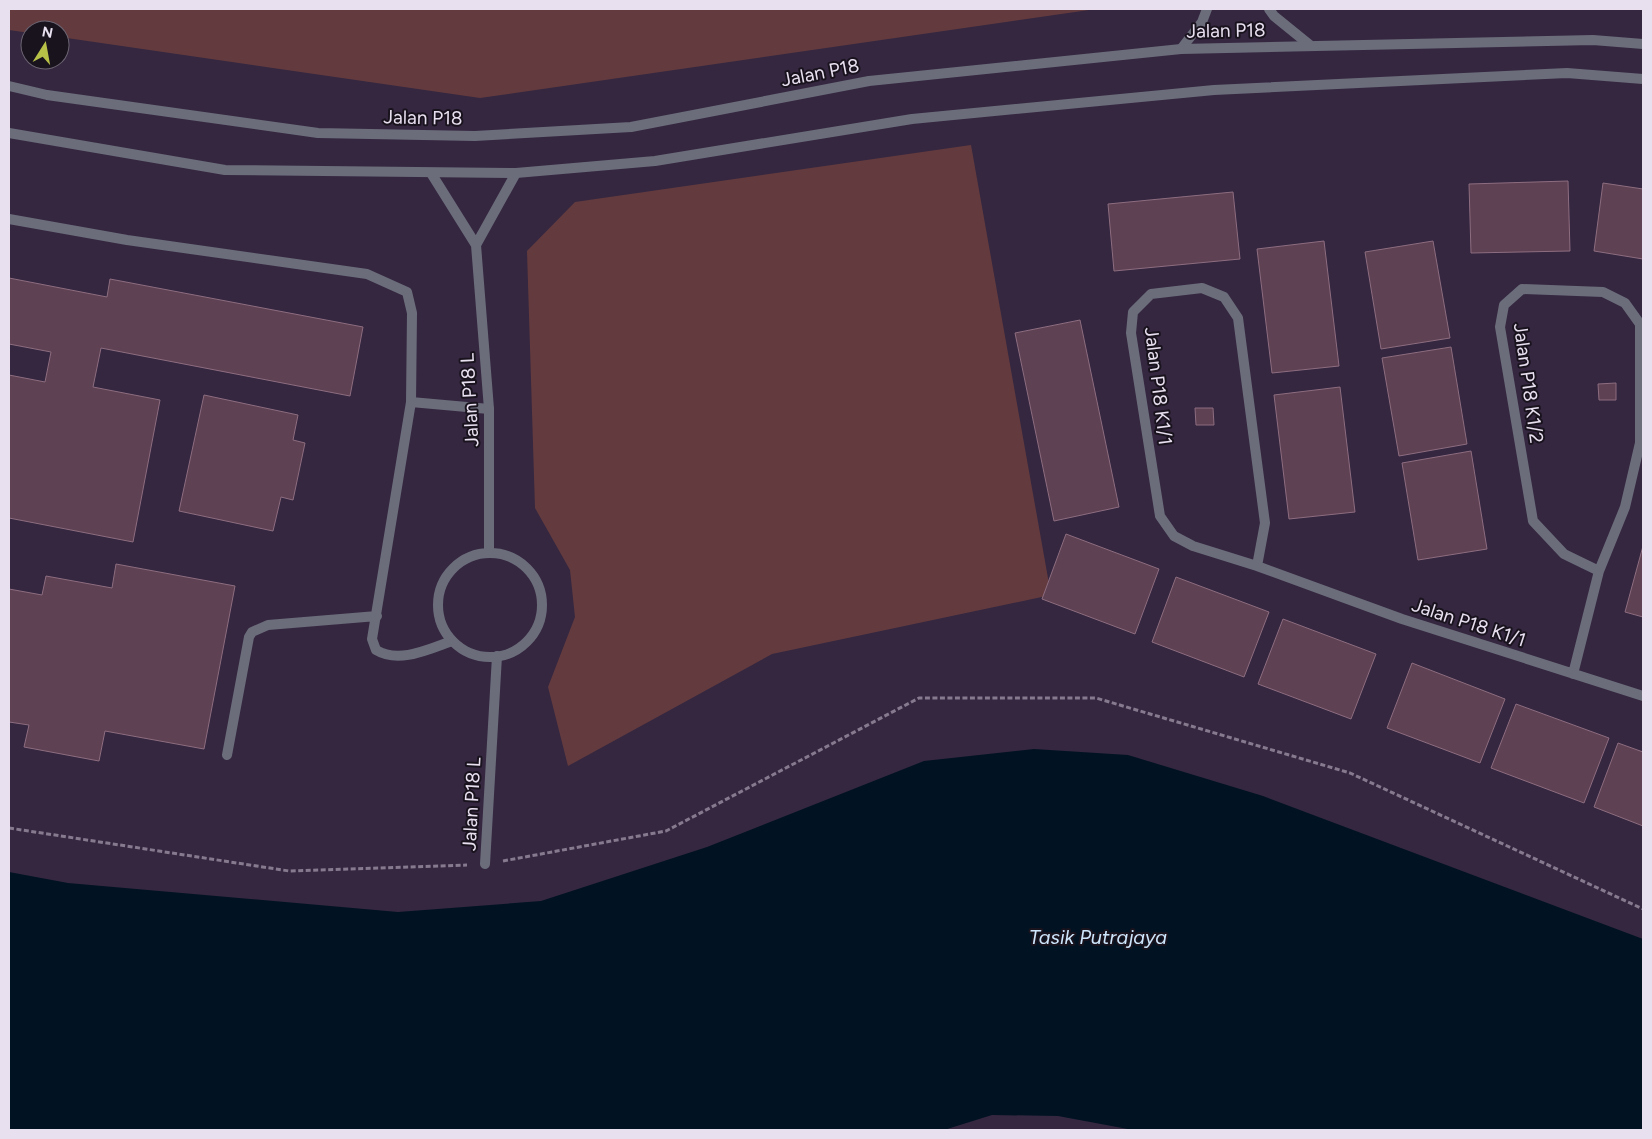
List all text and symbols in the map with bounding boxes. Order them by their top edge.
street label: Jalan P18 [1186,18,1266,43]
north arrow [20,20,70,70]
text: N [40,23,54,42]
street label: Jalan P18 [779,54,861,91]
street label: Jalan P18 [383,105,463,130]
street label: Jalan P18 K1/2 [1509,321,1548,445]
street label: Jalan P18 K1/1 [1140,326,1177,446]
street label: Jalan P18 L [456,352,483,447]
street label: Jalan P18 K1/1 [1409,593,1529,652]
street label: Jalan P18 L [458,757,485,851]
water label: Tasik Putrajaya [1029,925,1167,949]

